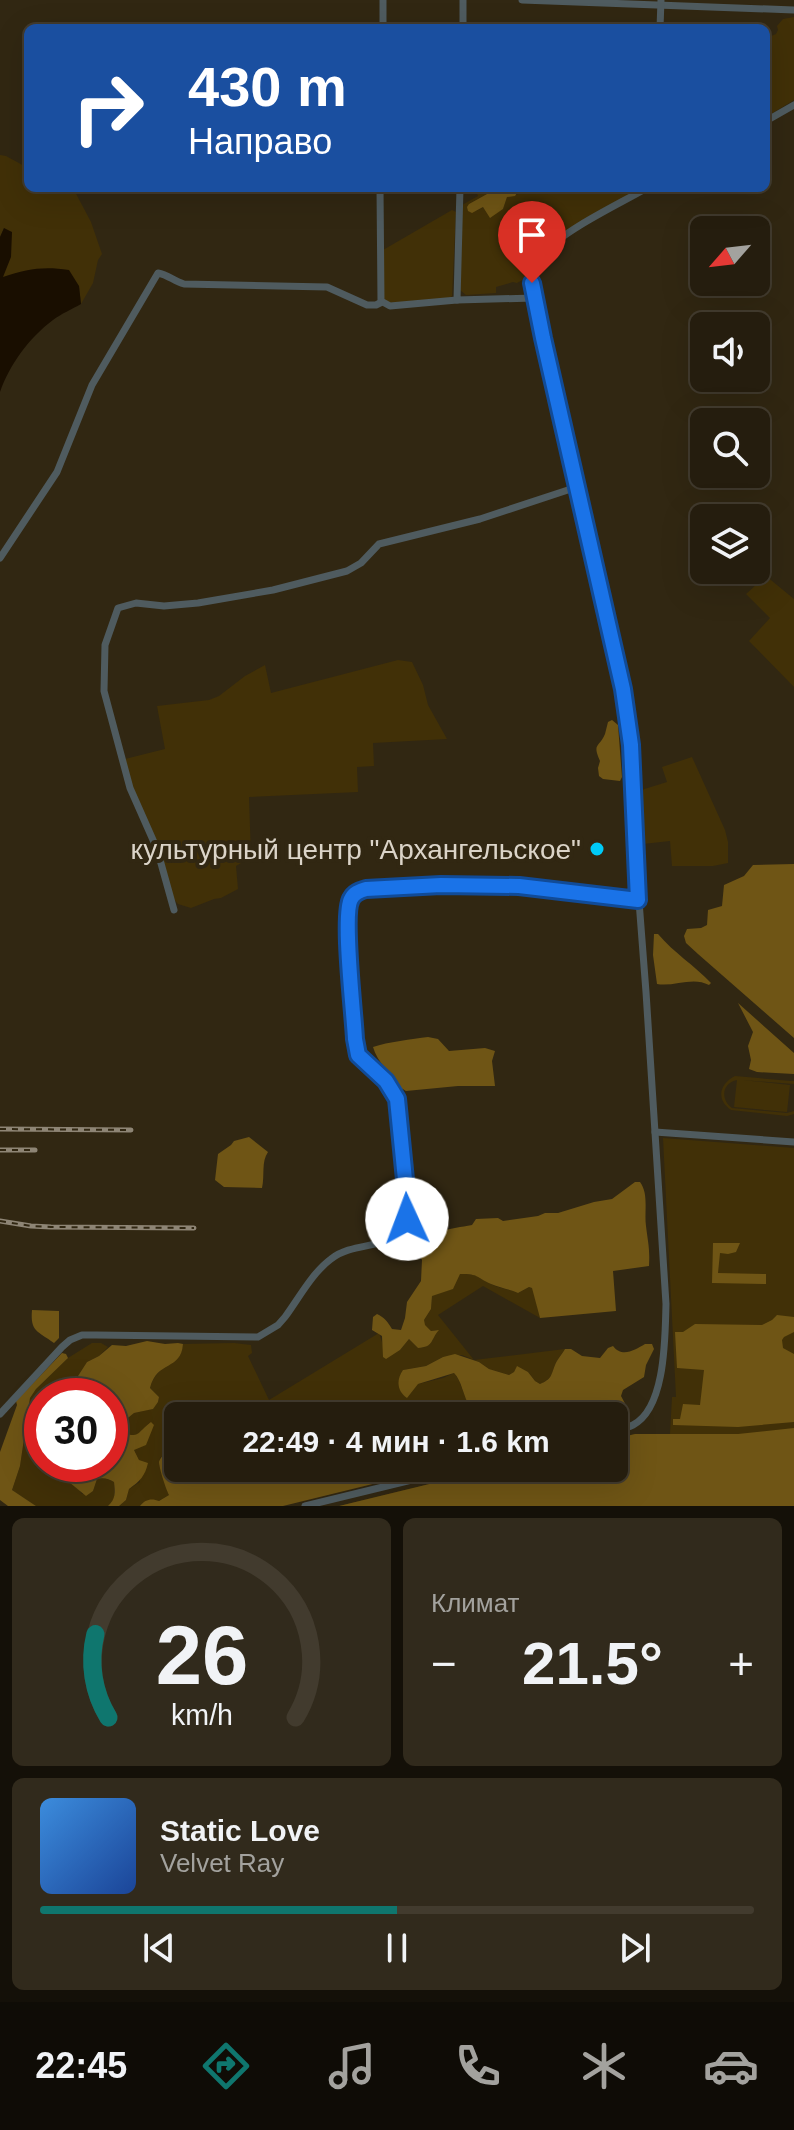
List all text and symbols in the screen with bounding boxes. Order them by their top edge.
text: 430 m [188,55,347,118]
icon: right [56,56,160,160]
text: Направо [188,121,332,162]
pin [498,201,566,283]
icon: arrive [510,213,554,257]
north arrow [690,216,770,296]
map controls [690,216,770,584]
button: sound [690,312,770,392]
button: search [690,408,770,488]
button: layers [690,504,770,584]
place label: культурный центр "Архангельское" [131,834,581,865]
marker: культурный центр "Архангельское" [588,840,606,858]
position arrow [365,1177,449,1261]
speed limit sign: 30 [24,1378,128,1482]
text: 22:49 · 4 мин · 1.6 km [242,1425,550,1458]
text: Климат [431,1588,520,1618]
text: 26 [155,1609,248,1702]
text: 21.5° [522,1630,663,1697]
text: − [431,1639,457,1688]
text: + [728,1639,754,1688]
text: km/h [171,1699,232,1731]
text: Static Love [160,1814,320,1847]
text: Velvet Ray [160,1848,284,1878]
icon: previous [137,1926,181,1970]
icon: pause [375,1926,419,1970]
icon: next [613,1926,657,1970]
icon: directions [198,2038,254,2094]
icon: music [324,2038,380,2094]
icon: phone [450,2038,506,2094]
icon: climate [576,2038,632,2094]
icon: car [703,2038,759,2094]
text: 22:45 [35,2045,127,2086]

